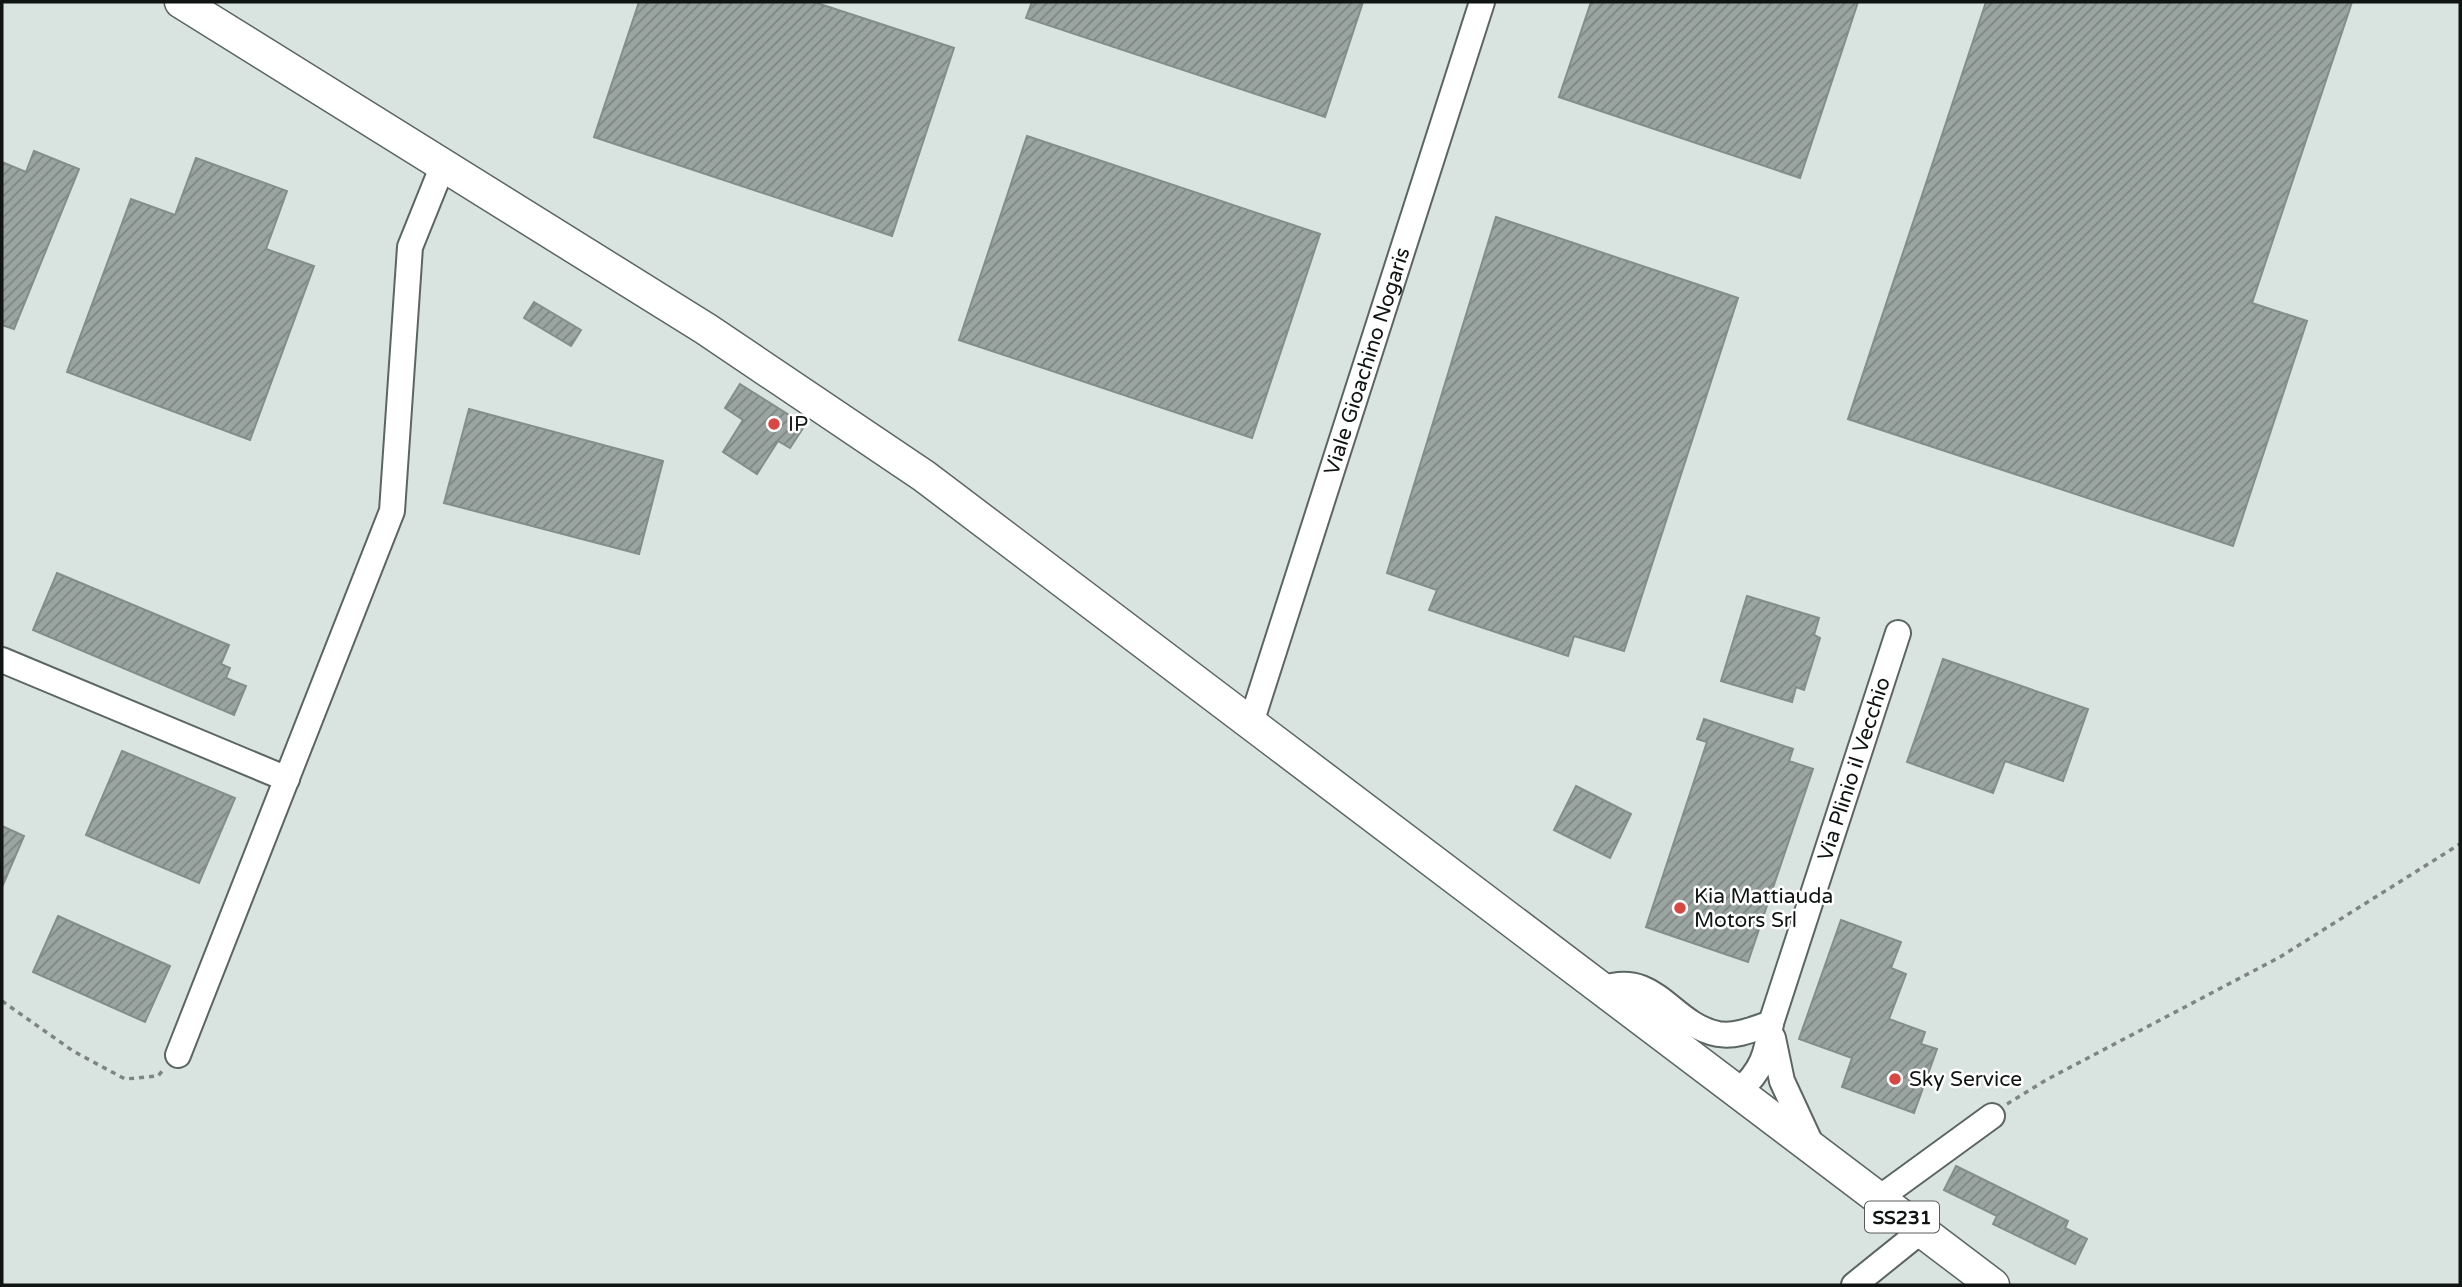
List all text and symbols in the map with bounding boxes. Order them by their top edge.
street label: Viale Gioachino Nogaris [1319,244,1416,478]
place label: IP [788,412,808,437]
marker: IP [766,416,782,432]
street label: Via Plinio il Vecchio [1813,674,1896,864]
place label: Kia Mattiauda Motors Srl [1694,884,1833,933]
marker: Kia Mattiauda Motors Srl [1672,900,1688,916]
place label: Sky Service [1909,1067,2022,1092]
marker: Sky Service [1887,1071,1903,1087]
road number: SS231 [1865,1202,1939,1232]

